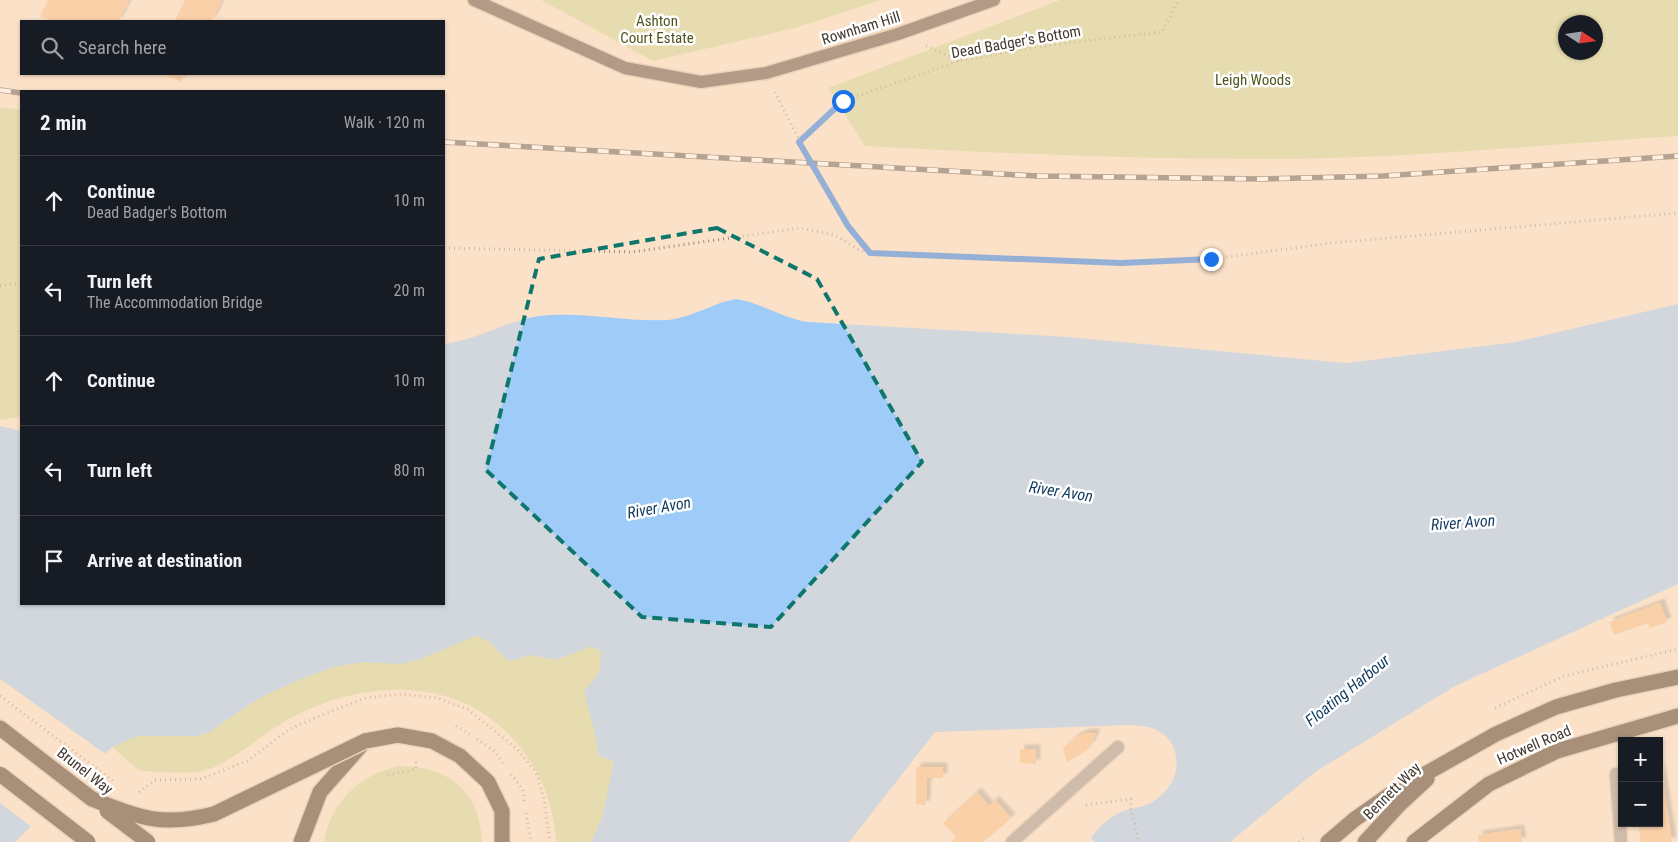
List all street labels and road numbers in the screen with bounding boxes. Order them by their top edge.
street label: Rownham Hill [819,8,903,48]
street label: Dead Badger's Bottom [950,22,1082,62]
street label: Hotwell Road [1494,721,1574,769]
street label: Brunel Way [54,744,116,798]
street label: Bennett Way [1360,759,1424,823]

